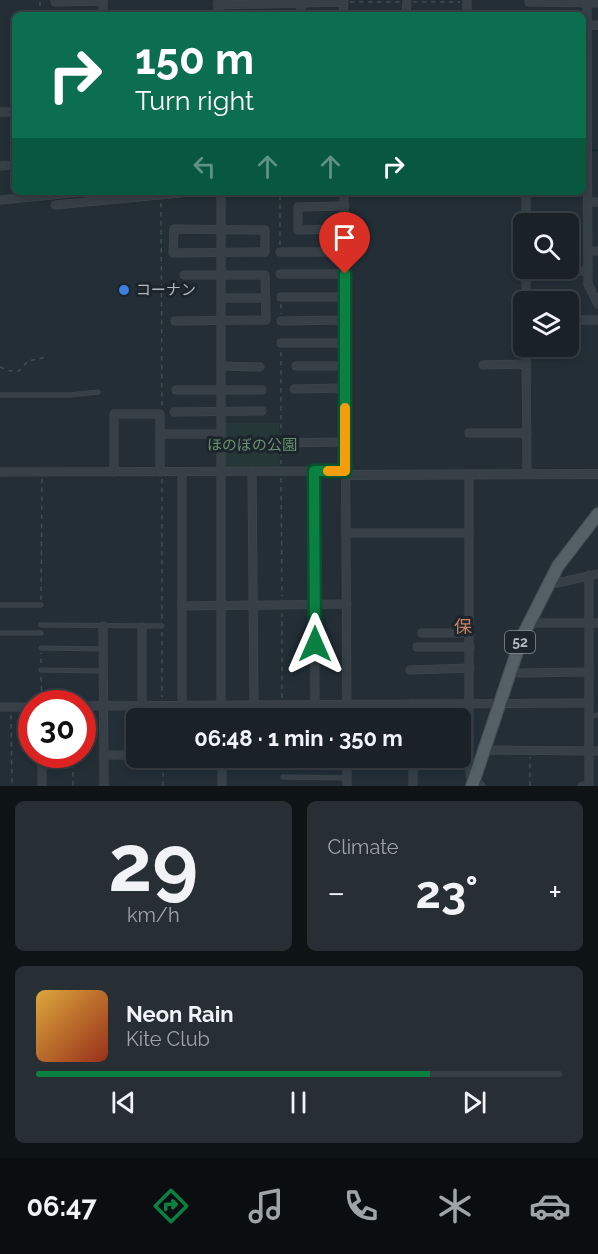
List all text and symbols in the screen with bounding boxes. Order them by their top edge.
text: 150 m [135,35,254,84]
icon: right [36,36,114,114]
text: Turn right [135,85,254,116]
icon: left [188,150,221,183]
icon: ahead [251,150,284,183]
icon: ahead [314,150,347,183]
icon: right [377,150,410,183]
pin [319,212,370,274]
map controls [513,213,579,357]
button: search [513,213,579,279]
icon: arrive [328,221,361,254]
place label: コーナン [136,281,196,299]
marker: コーナン [117,283,131,297]
button: layers [513,291,579,357]
park label: ほのぼの公園 [207,436,297,454]
position arrow [283,612,347,676]
district label: 保 [454,616,472,637]
road number: 52 [505,631,535,653]
speed limit sign: 30 [18,690,96,768]
text: 06:48 · 1 min · 350 m [194,725,403,751]
text: 29 [108,818,198,909]
text: Climate [328,835,399,859]
text: 23° [416,866,478,919]
text: − [328,873,345,912]
text: + [548,873,562,912]
text: km/h [127,903,180,927]
text: Neon Rain [126,1001,234,1027]
text: Kite Club [126,1027,210,1051]
icon: previous [107,1086,140,1119]
icon: pause [282,1086,315,1119]
icon: next [458,1086,491,1119]
icon: directions [150,1185,192,1227]
icon: music [245,1185,287,1227]
icon: phone [340,1185,382,1227]
icon: climate [434,1185,476,1227]
icon: car [529,1185,571,1227]
text: 06:47 [26,1191,97,1222]

